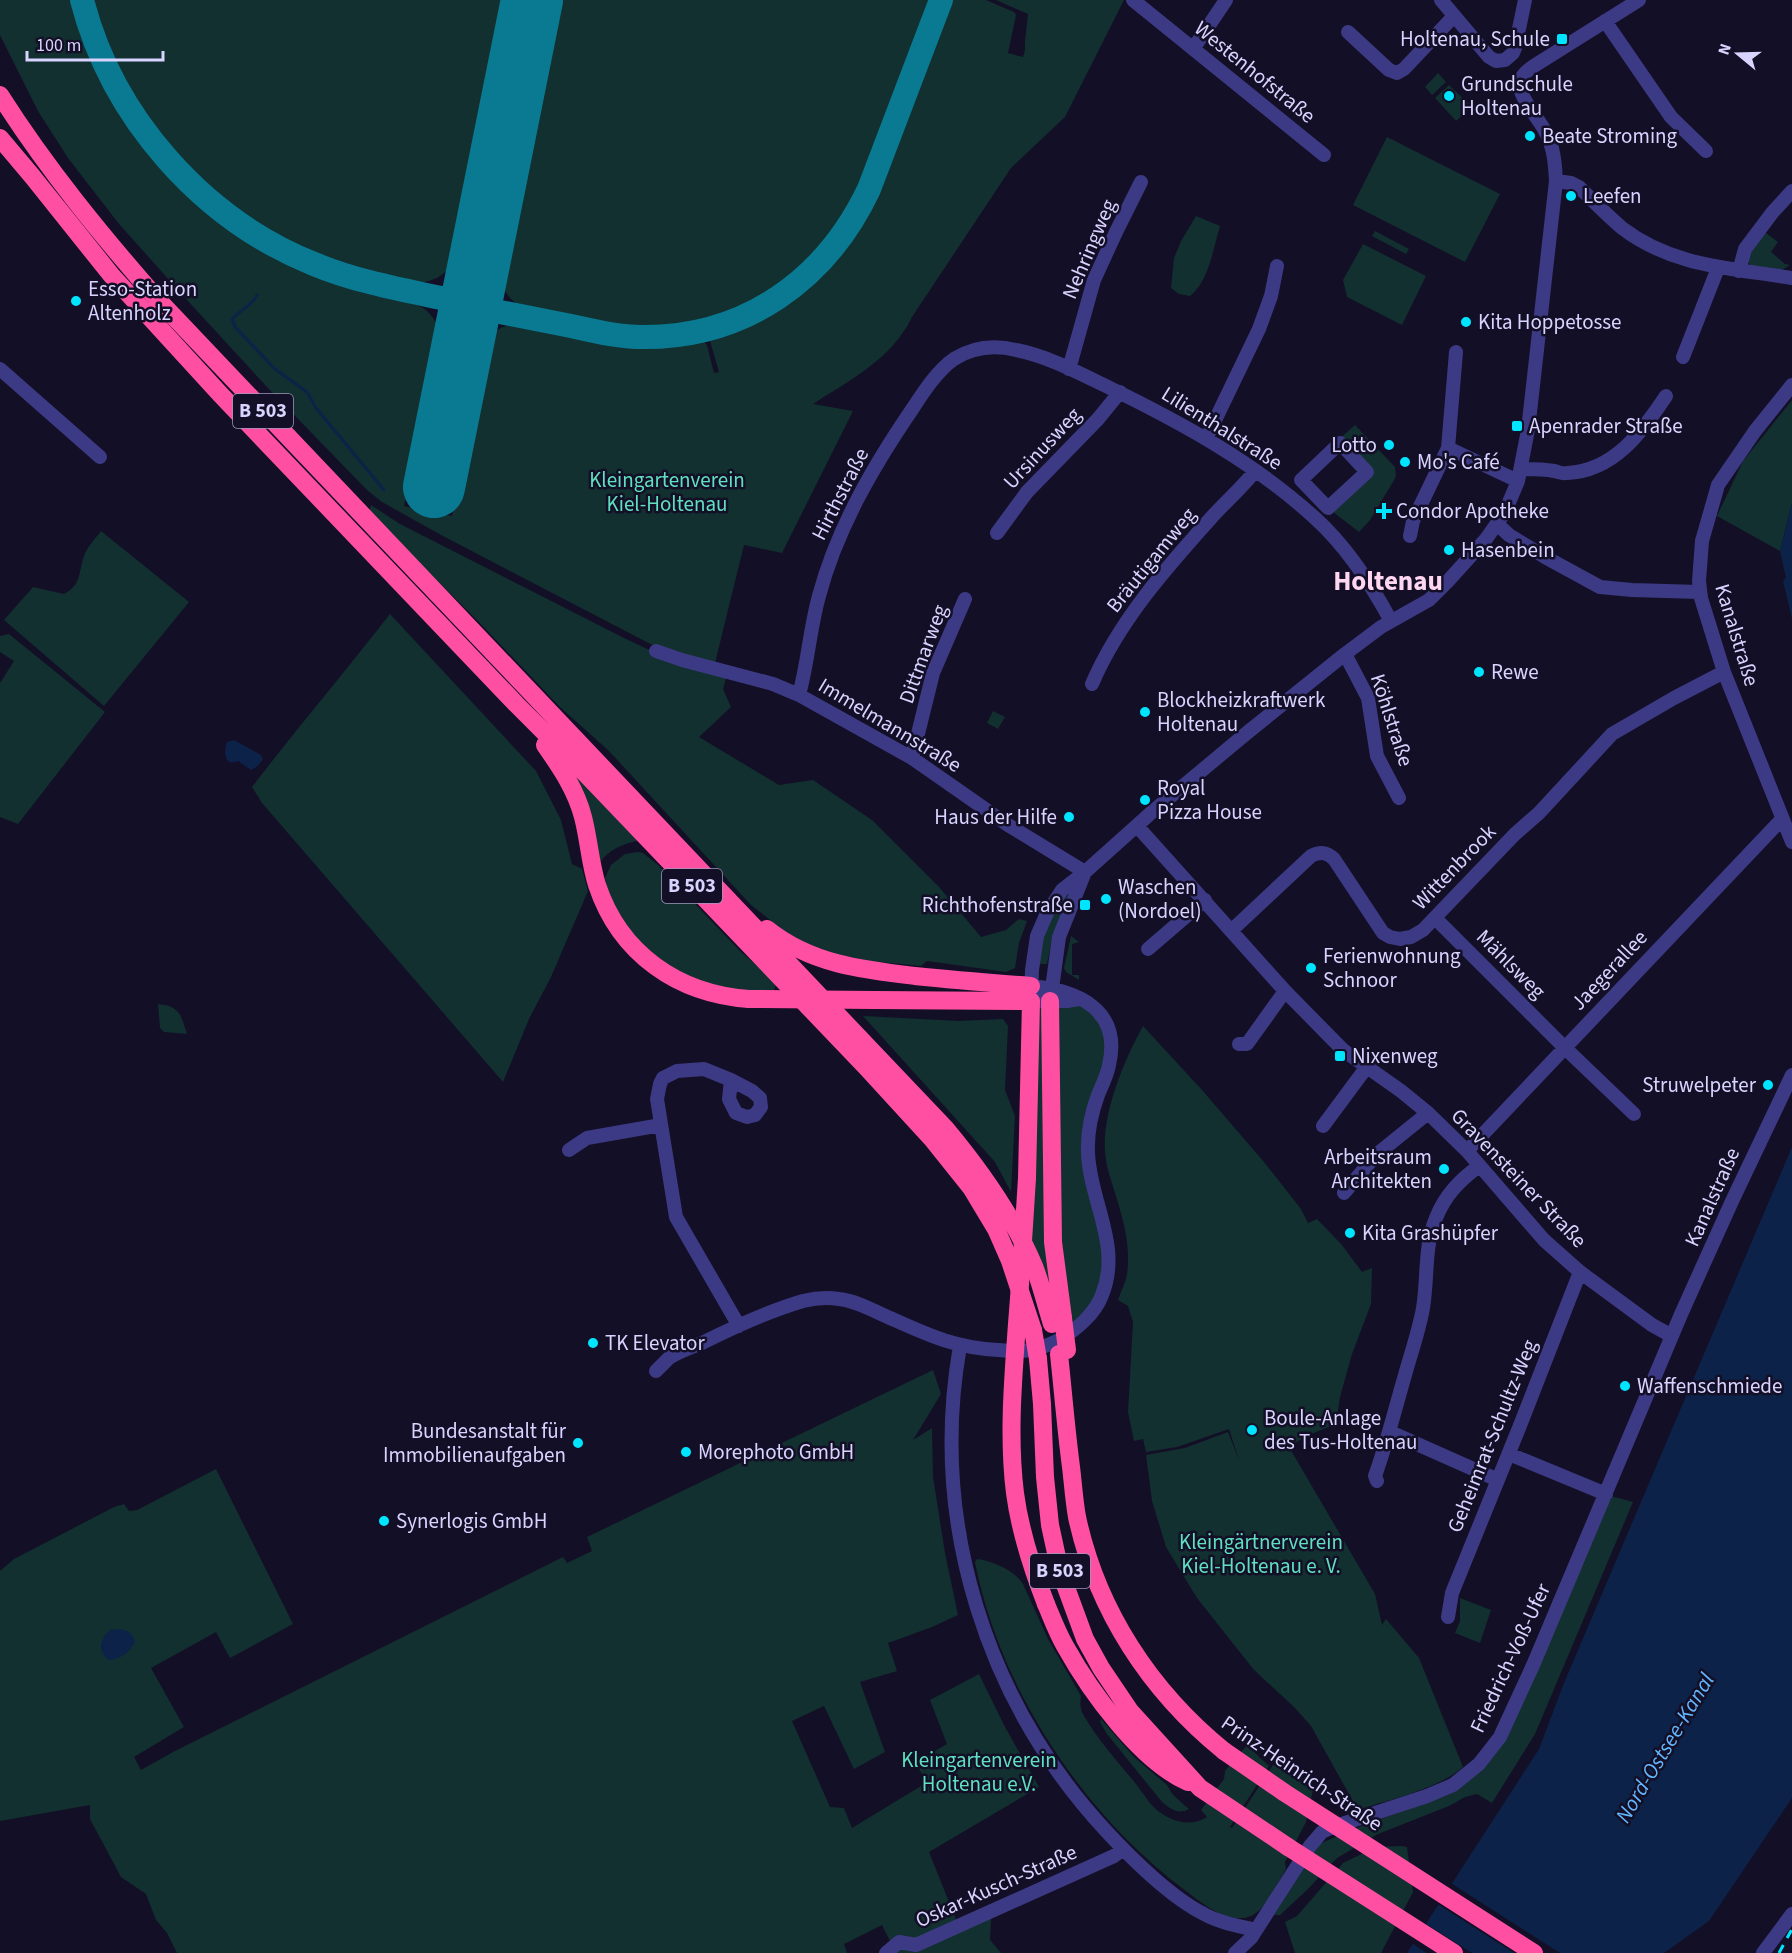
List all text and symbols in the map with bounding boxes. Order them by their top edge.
street label: Westenhofstraße [1188,14,1322,130]
scale bar [27,24,164,62]
place label: Holtenau, Schule [1400,24,1550,54]
north arrow [1708,24,1768,84]
marker: Holtenau, Schule [1555,32,1569,46]
text: 100 m [36,33,81,58]
text: N [1713,41,1737,58]
place label: Grundschule Holtenau [1461,69,1573,123]
marker: Grundschule Holtenau [1442,89,1456,103]
place label: Beate Stroming [1542,121,1678,151]
marker: Beate Stroming [1523,129,1537,143]
place label: Leefen [1583,181,1642,211]
marker: Leefen [1564,189,1578,203]
street label: Nehringweg [1055,194,1124,304]
place label: Esso-Station Altenholz [88,274,197,328]
marker: Esso-Station Altenholz [69,294,83,308]
place label: Kita Hoppetosse [1478,307,1622,337]
marker: Kita Hoppetosse [1459,315,1473,329]
street label: Lilienthalstraße [1156,379,1288,477]
road number: B 503 [233,394,293,428]
street label: Ursinusweg [996,400,1088,496]
place label: Apenrader Straße [1529,411,1683,441]
marker: Apenrader Straße [1510,419,1524,433]
place label: Lotto [1331,430,1377,460]
marker: Lotto [1382,438,1396,452]
street label: Hirthstraße [804,443,876,545]
place label: Mo's Café [1417,447,1500,477]
marker: Mo's Café [1398,455,1412,469]
park label: Kleingartenverein Kiel-Holtenau [589,465,745,519]
place label: Condor Apotheke [1396,496,1549,526]
street label: Bräutigamweg [1099,501,1203,619]
marker: Condor Apotheke [1377,504,1391,518]
place label: Hasenbein [1461,535,1555,565]
marker: Hasenbein [1442,543,1456,557]
district label: Holtenau [1333,562,1443,601]
street label: Kanalstraße [1707,580,1767,690]
street label: Dittmarweg [891,600,955,708]
place label: Rewe [1491,657,1539,687]
marker: Rewe [1472,665,1486,679]
street label: Immelmannstraße [813,670,967,780]
street label: Köhlstraße [1363,670,1421,770]
place label: Blockheizkraftwerk Holtenau [1157,685,1326,739]
marker: Blockheizkraftwerk Holtenau [1138,705,1152,719]
place label: Royal Pizza House [1157,773,1262,827]
marker: Royal Pizza House [1138,793,1152,807]
place label: Haus der Hilfe [934,802,1057,832]
marker: Haus der Hilfe [1062,810,1076,824]
street label: Wittenbrook [1405,817,1503,917]
road number: B 503 [662,869,722,903]
place label: Waschen (Nordoel) [1118,872,1202,926]
place label: Richthofenstraße [922,890,1073,920]
marker: Waschen (Nordoel) [1099,892,1113,906]
marker: Richthofenstraße [1078,898,1092,912]
street label: Mählsweg [1470,923,1553,1006]
street label: Jaegerallee [1564,923,1654,1017]
place label: Ferienwohnung Schnoor [1323,941,1461,995]
marker: Ferienwohnung Schnoor [1304,961,1318,975]
place label: Nixenweg [1352,1041,1438,1071]
marker: Nixenweg [1333,1049,1347,1063]
place label: Struwelpeter [1642,1070,1757,1100]
marker: Struwelpeter [1761,1078,1775,1092]
street label: Gravensteiner Straße [1444,1101,1594,1255]
place label: Arbeitsraum Architekten [1324,1142,1432,1196]
street label: Kanalstraße [1677,1143,1747,1251]
marker: Arbeitsraum Architekten [1437,1162,1451,1176]
place label: Kita Grashüpfer [1362,1218,1499,1248]
marker: Kita Grashüpfer [1343,1226,1357,1240]
place label: TK Elevator [605,1328,705,1358]
street label: Geheimrat-Schultz-Weg [1440,1335,1545,1537]
marker: TK Elevator [586,1336,600,1350]
place label: Waffenschmiede [1637,1371,1782,1401]
marker: Waffenschmiede [1618,1379,1632,1393]
place label: Boule-Anlage des Tus-Holtenau [1264,1403,1417,1457]
place label: Bundesanstalt für Immobilienaufgaben [383,1416,567,1470]
marker: Boule-Anlage des Tus-Holtenau [1245,1423,1259,1437]
marker: Bundesanstalt für Immobilienaufgaben [571,1436,585,1450]
place label: Morephoto GmbH [698,1437,854,1467]
marker: Morephoto GmbH [679,1445,693,1459]
place label: Synerlogis GmbH [396,1506,547,1536]
marker: Synerlogis GmbH [377,1514,391,1528]
park label: Kleingärtnerverein Kiel-Holtenau e. V. [1179,1527,1343,1581]
road number: B 503 [1030,1554,1090,1588]
street label: Friedrich-Voß-Ufer [1462,1578,1558,1738]
water label: Nord-Ostsee-Kanal [1608,1666,1723,1829]
street label: Prinz-Heinrich-Straße [1215,1708,1389,1838]
park label: Kleingartenverein Holtenau e.V. [901,1745,1057,1799]
street label: Oskar-Kusch-Straße [911,1837,1081,1935]

